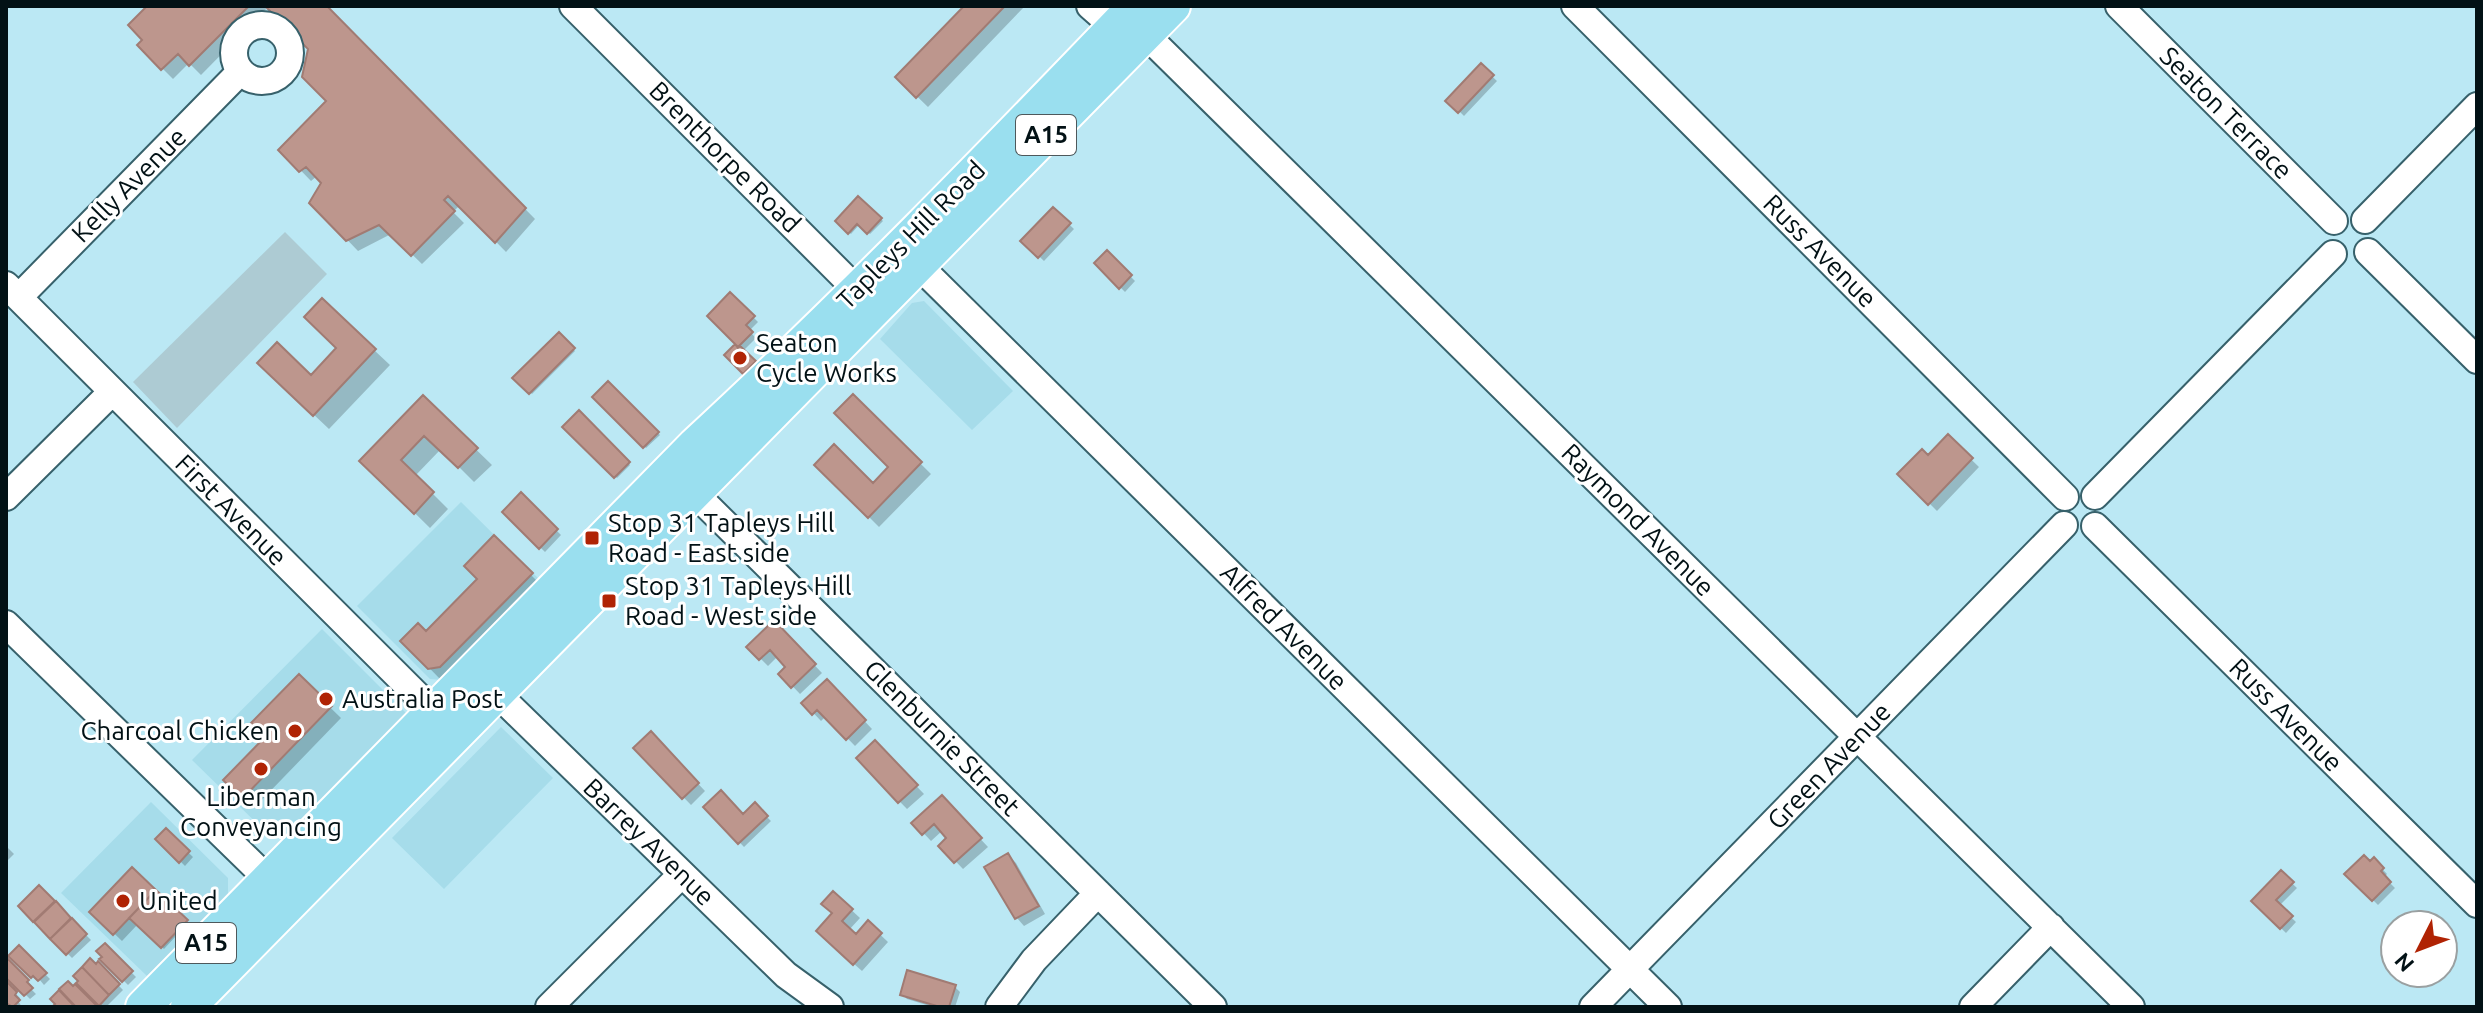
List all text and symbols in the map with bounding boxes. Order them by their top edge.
street label: Seaton Terrace [2154,41,2298,185]
street label: Brenthorpe Road [644,75,807,238]
road number: A15 [1016,115,1076,155]
street label: Kelly Avenue [66,122,192,248]
street label: Tapleys Hill Road [831,155,991,315]
street label: Russ Avenue [1758,188,1883,313]
place label: Seaton Cycle Works [756,328,897,387]
marker: Seaton Cycle Works [731,349,749,367]
street label: Raymond Avenue [1556,438,1720,602]
street label: First Avenue [170,448,293,571]
place label: Stop 31 Tapleys Hill Road - East side [608,508,835,567]
marker: Stop 31 Tapleys Hill Road - East side [583,529,601,547]
street label: Alfred Avenue [1215,558,1353,696]
place label: Stop 31 Tapleys Hill Road - West side [625,571,852,630]
marker: Stop 31 Tapleys Hill Road - West side [600,592,618,610]
street label: Russ Avenue [2224,652,2349,777]
street label: Glenburnie Street [859,654,1026,821]
place label: Australia Post [342,684,503,713]
marker: Australia Post [317,690,335,708]
street label: Green Avenue [1761,697,1896,835]
place label: Charcoal Chicken [81,716,279,745]
marker: Charcoal Chicken [286,722,304,740]
marker: Liberman Conveyancing [252,760,270,778]
street label: Barrey Avenue [578,772,721,911]
place label: Liberman Conveyancing [180,782,342,841]
place label: United [139,886,218,915]
marker: United [114,892,132,910]
north arrow [2379,909,2459,989]
road number: A15 [176,923,236,963]
text: N [2389,948,2419,977]

